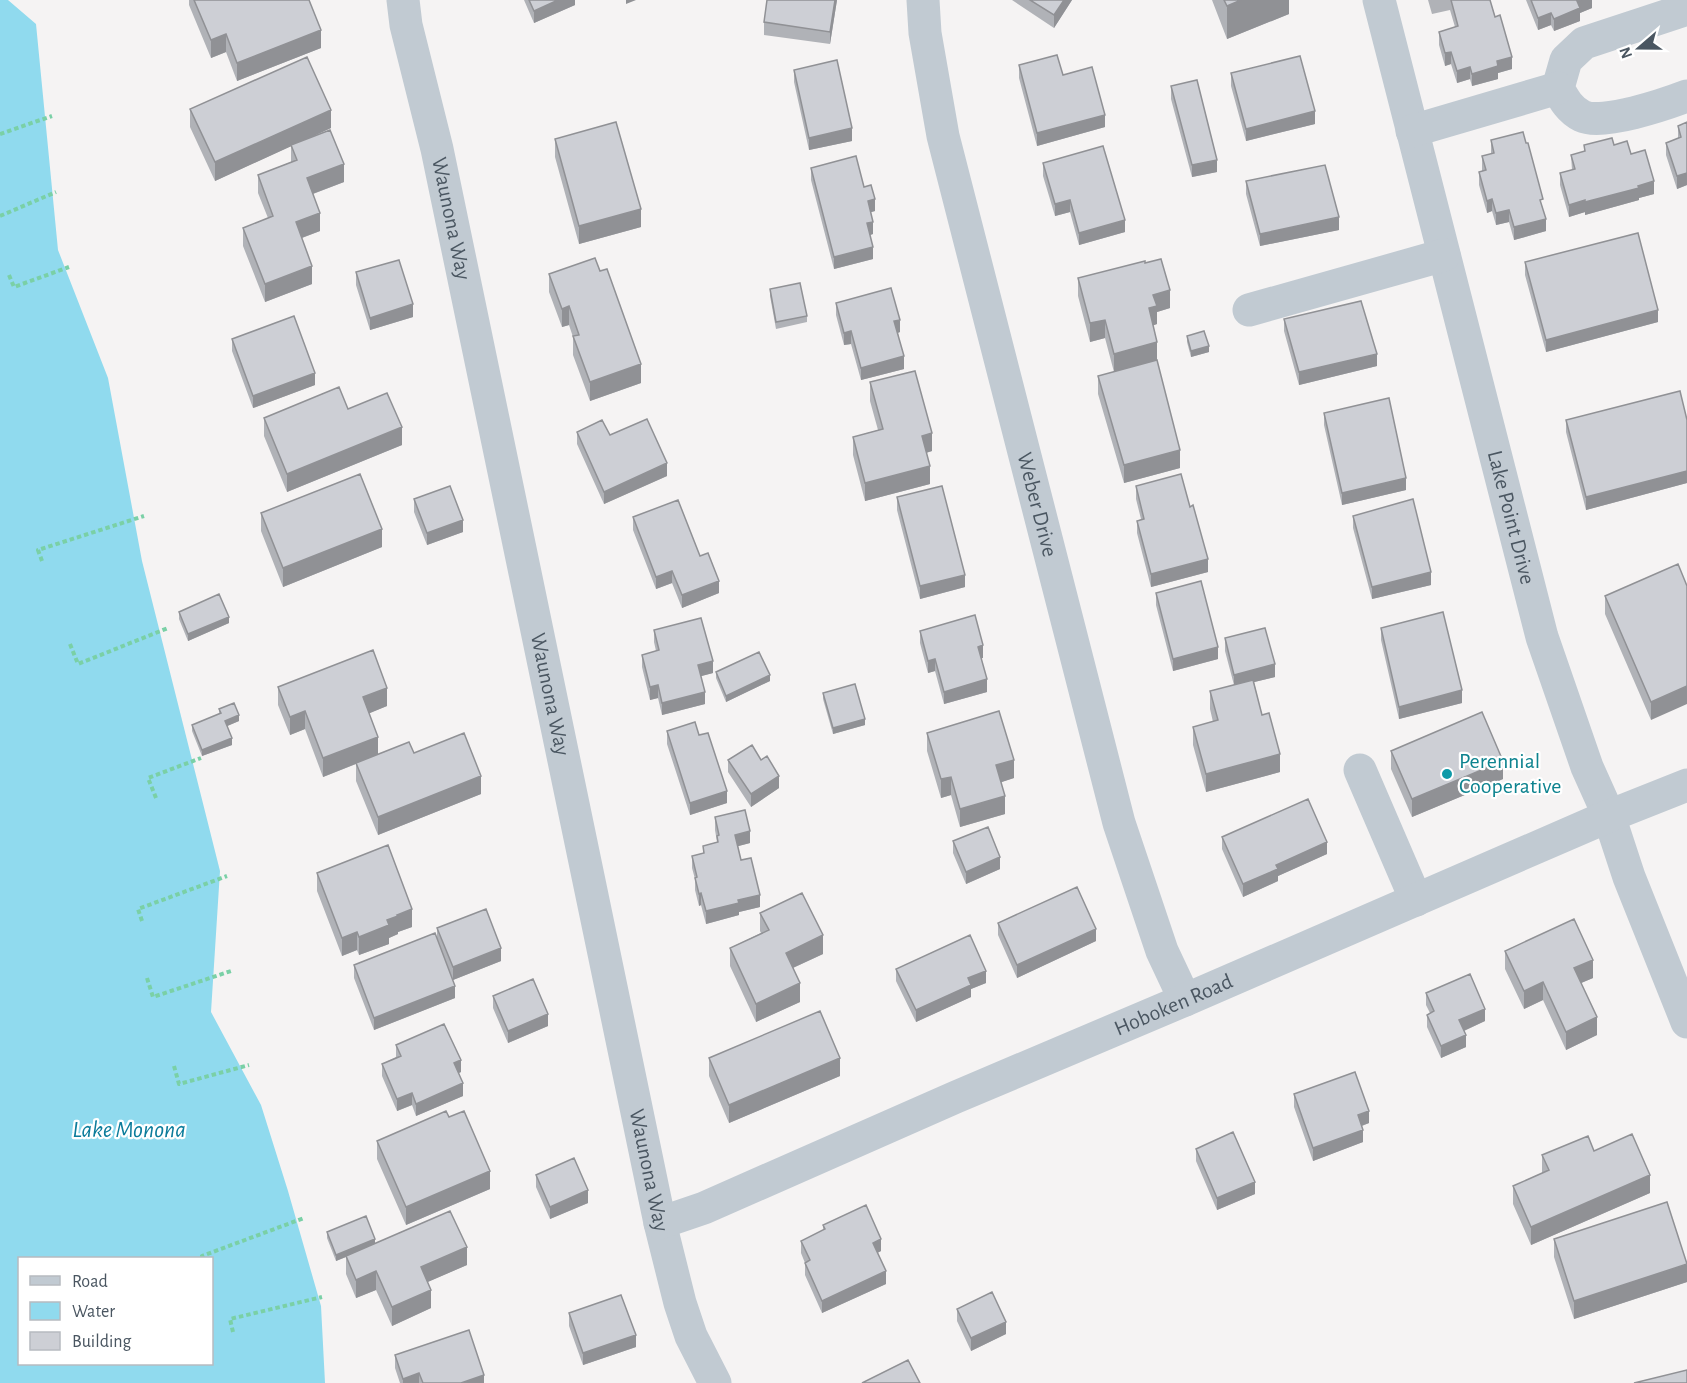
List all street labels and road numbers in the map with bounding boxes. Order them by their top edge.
street label: Waunona Way [428,155,475,282]
street label: Lake Point Drive [1484,448,1539,587]
street label: Weber Drive [1013,450,1061,559]
street label: Waunona Way [527,631,574,758]
street label: Hoboken Road [1111,970,1236,1040]
street label: Waunona Way [626,1107,673,1234]

